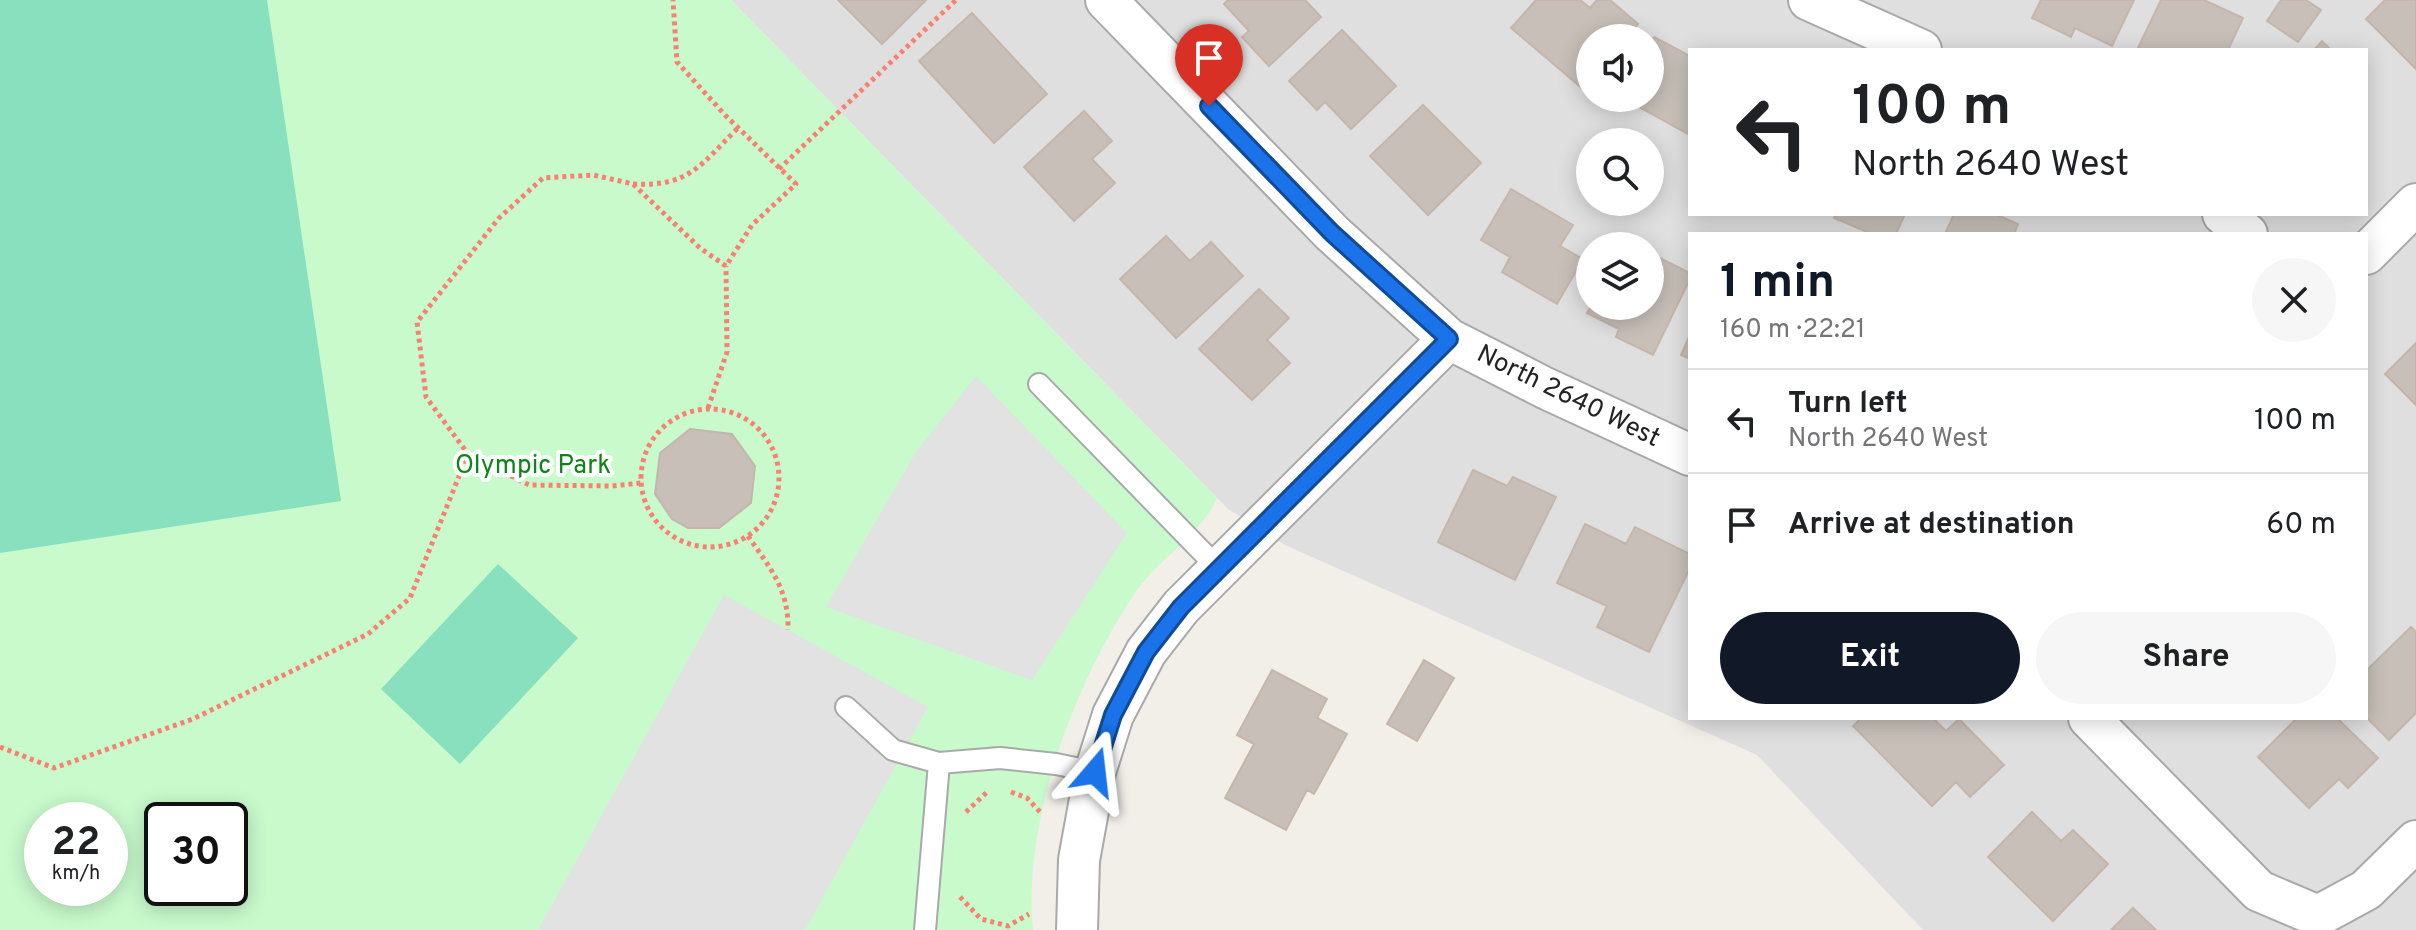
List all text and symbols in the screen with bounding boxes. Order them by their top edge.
pin [1175,24,1243,106]
map controls [1576,24,1664,320]
button: sound [1576,24,1664,112]
icon: arrive [1187,36,1231,80]
text: 100 m [1852,74,2011,144]
icon: left [1720,80,1824,184]
button: search [1576,128,1664,216]
text: North 2640 West [1852,143,2129,189]
button: layers [1576,232,1664,320]
text: 1 min [1720,254,1835,314]
button: close [2252,258,2336,342]
text: 160 m · 22:21 [1720,314,1866,347]
street label: North 2640 West [1471,338,1665,456]
text: Turn left [1788,386,1908,423]
icon: left [1720,399,1764,443]
text: 100 m [2254,403,2336,440]
text: North 2640 West [1788,423,1988,456]
park label: Olympic Park [455,450,611,483]
icon: arrive [1720,503,1764,547]
text: Arrive at destination [1788,507,2074,544]
text: 60 m [2266,507,2336,544]
button: Exit [1720,612,2020,704]
button: Share [2036,612,2336,704]
position arrow [1053,730,1137,814]
speed limit sign: 30 [144,802,248,906]
text: 22 [52,819,100,869]
text: km/h [52,861,100,887]

